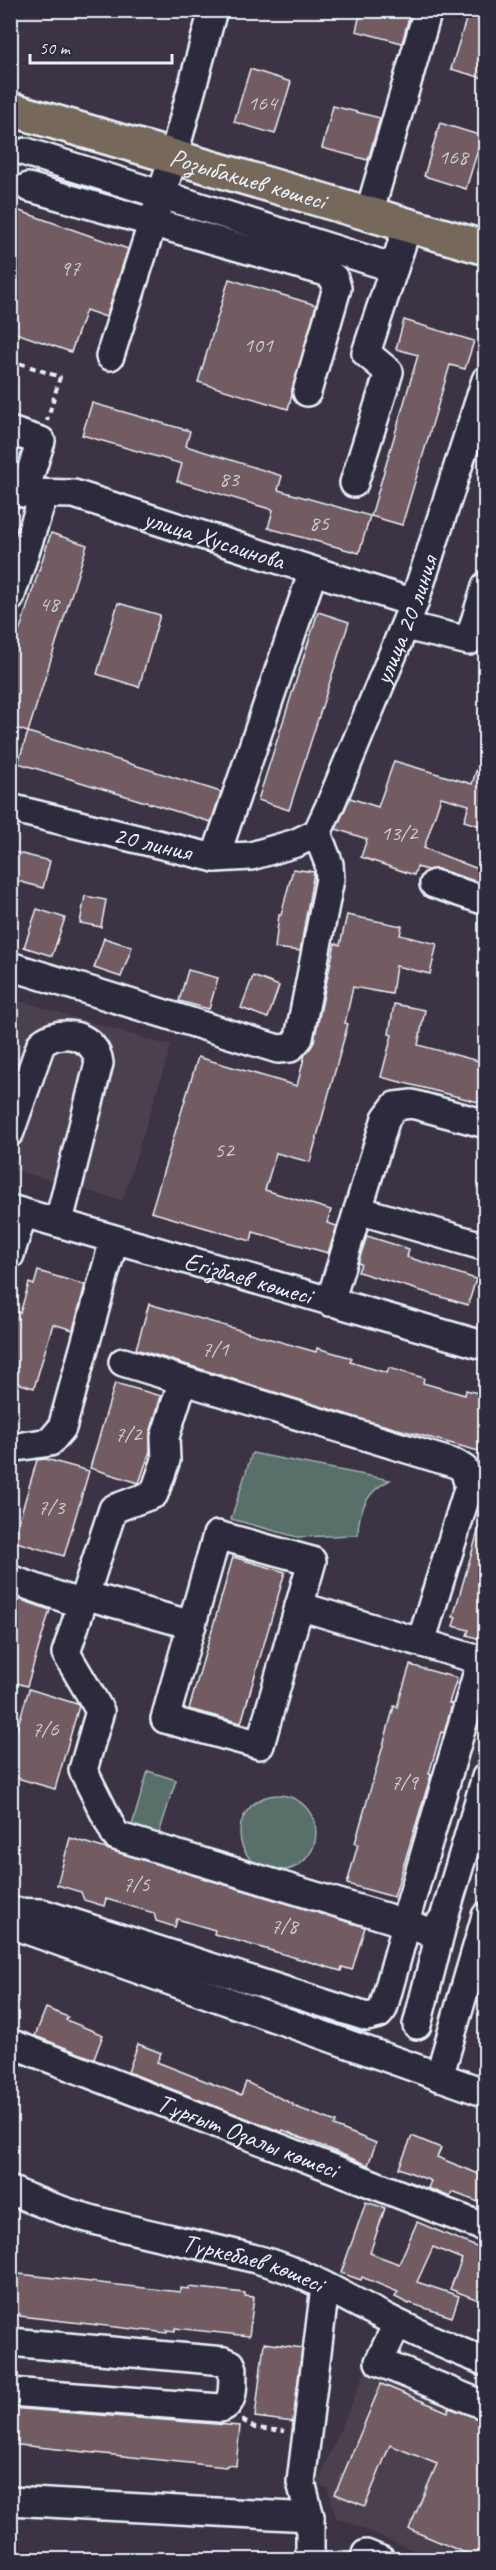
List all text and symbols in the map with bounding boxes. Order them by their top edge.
scale bar [30,27,172,65]
text: 50 m [39,37,72,59]
house number: 164 [247,89,279,117]
street label: Розыбакиев көшесі [166,141,333,218]
house number: 168 [438,143,470,171]
house number: 97 [60,254,81,282]
house number: 101 [243,331,274,359]
house number: 83 [219,465,241,493]
street label: улица Хусаинова [138,501,290,578]
house number: 85 [309,509,330,537]
street label: улица 20 линия [365,549,446,691]
house number: 48 [39,590,61,618]
street label: 20 линия [110,818,197,869]
house number: 13/2 [381,819,420,847]
house number: 52 [214,1136,236,1164]
street label: Егізбаев көшесі [181,1244,319,1313]
house number: 7/1 [201,1335,230,1363]
house number: 7/2 [114,1420,144,1448]
house number: 7/3 [37,1493,67,1521]
house number: 7/6 [31,1715,60,1743]
house number: 7/9 [390,1768,420,1796]
house number: 7/5 [122,1870,151,1898]
house number: 7/8 [270,1912,300,1940]
street label: Тұрғыт Озалы көшесі [152,2086,346,2187]
street label: Түркебаев көшесі [179,2226,332,2301]

